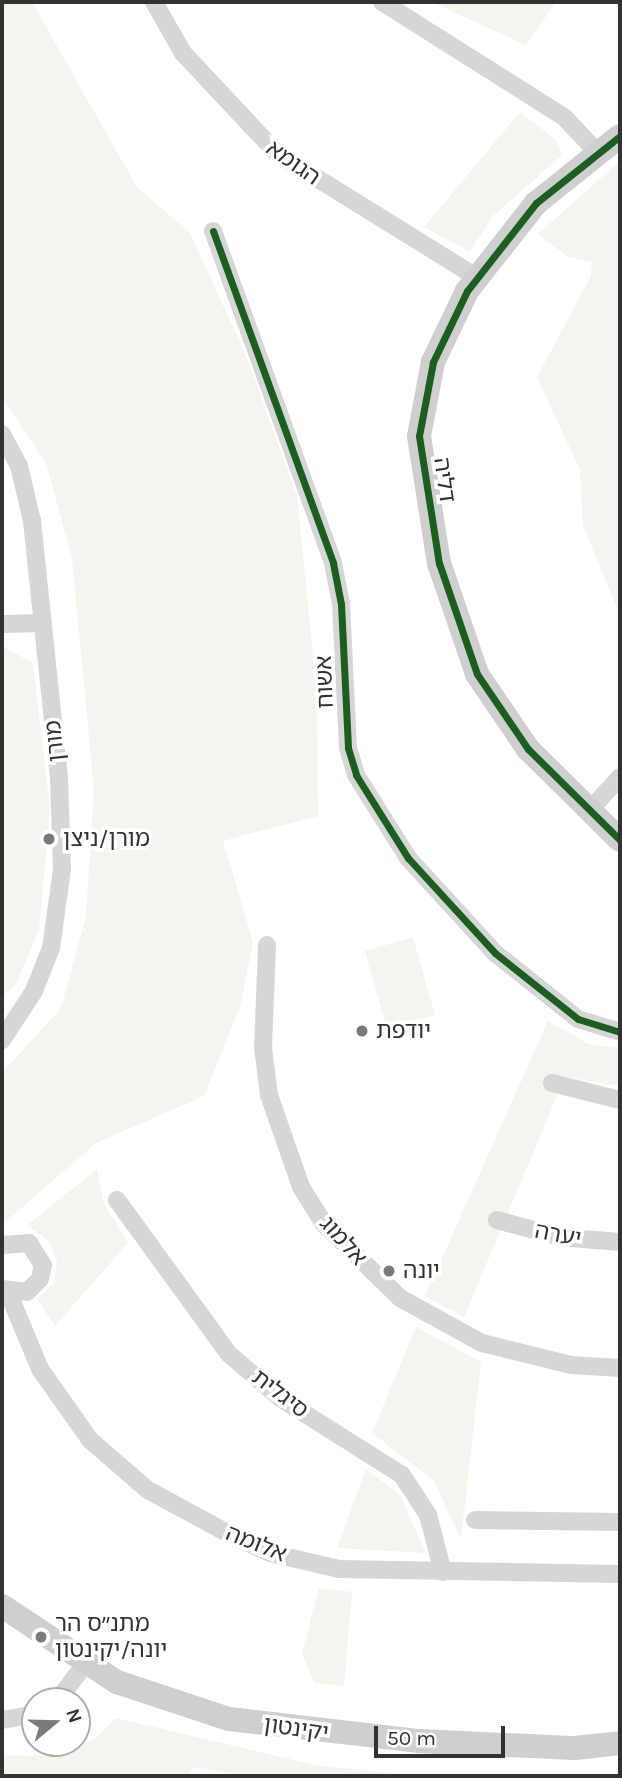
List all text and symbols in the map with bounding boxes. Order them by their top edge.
street label: הגומא [261,135,325,191]
street label: דליה [427,456,461,504]
street label: אשוח [310,655,340,709]
street label: מורן [39,719,71,763]
place label: מורן/ניצן [63,825,150,853]
marker: מורן/ניצן [41,831,57,847]
place label: יודפת [376,1017,431,1045]
marker: יודפת [354,1023,370,1039]
street label: אלמוג [314,1211,372,1271]
street label: יערה [532,1217,584,1253]
place label: יונה [403,1257,440,1285]
marker: יונה [381,1263,397,1279]
street label: סיגלית [246,1364,314,1424]
street label: אלומה [222,1519,290,1569]
place label: מתנ״ס הר יונה/יקינטון [55,1610,167,1664]
marker: מתנ״ס הר יונה/יקינטון [33,1629,49,1645]
north arrow [21,1687,91,1757]
text: N [61,1706,87,1726]
street label: יקינטון [262,1711,330,1747]
scale bar [377,1712,508,1756]
text: 50 m [387,1726,436,1750]

